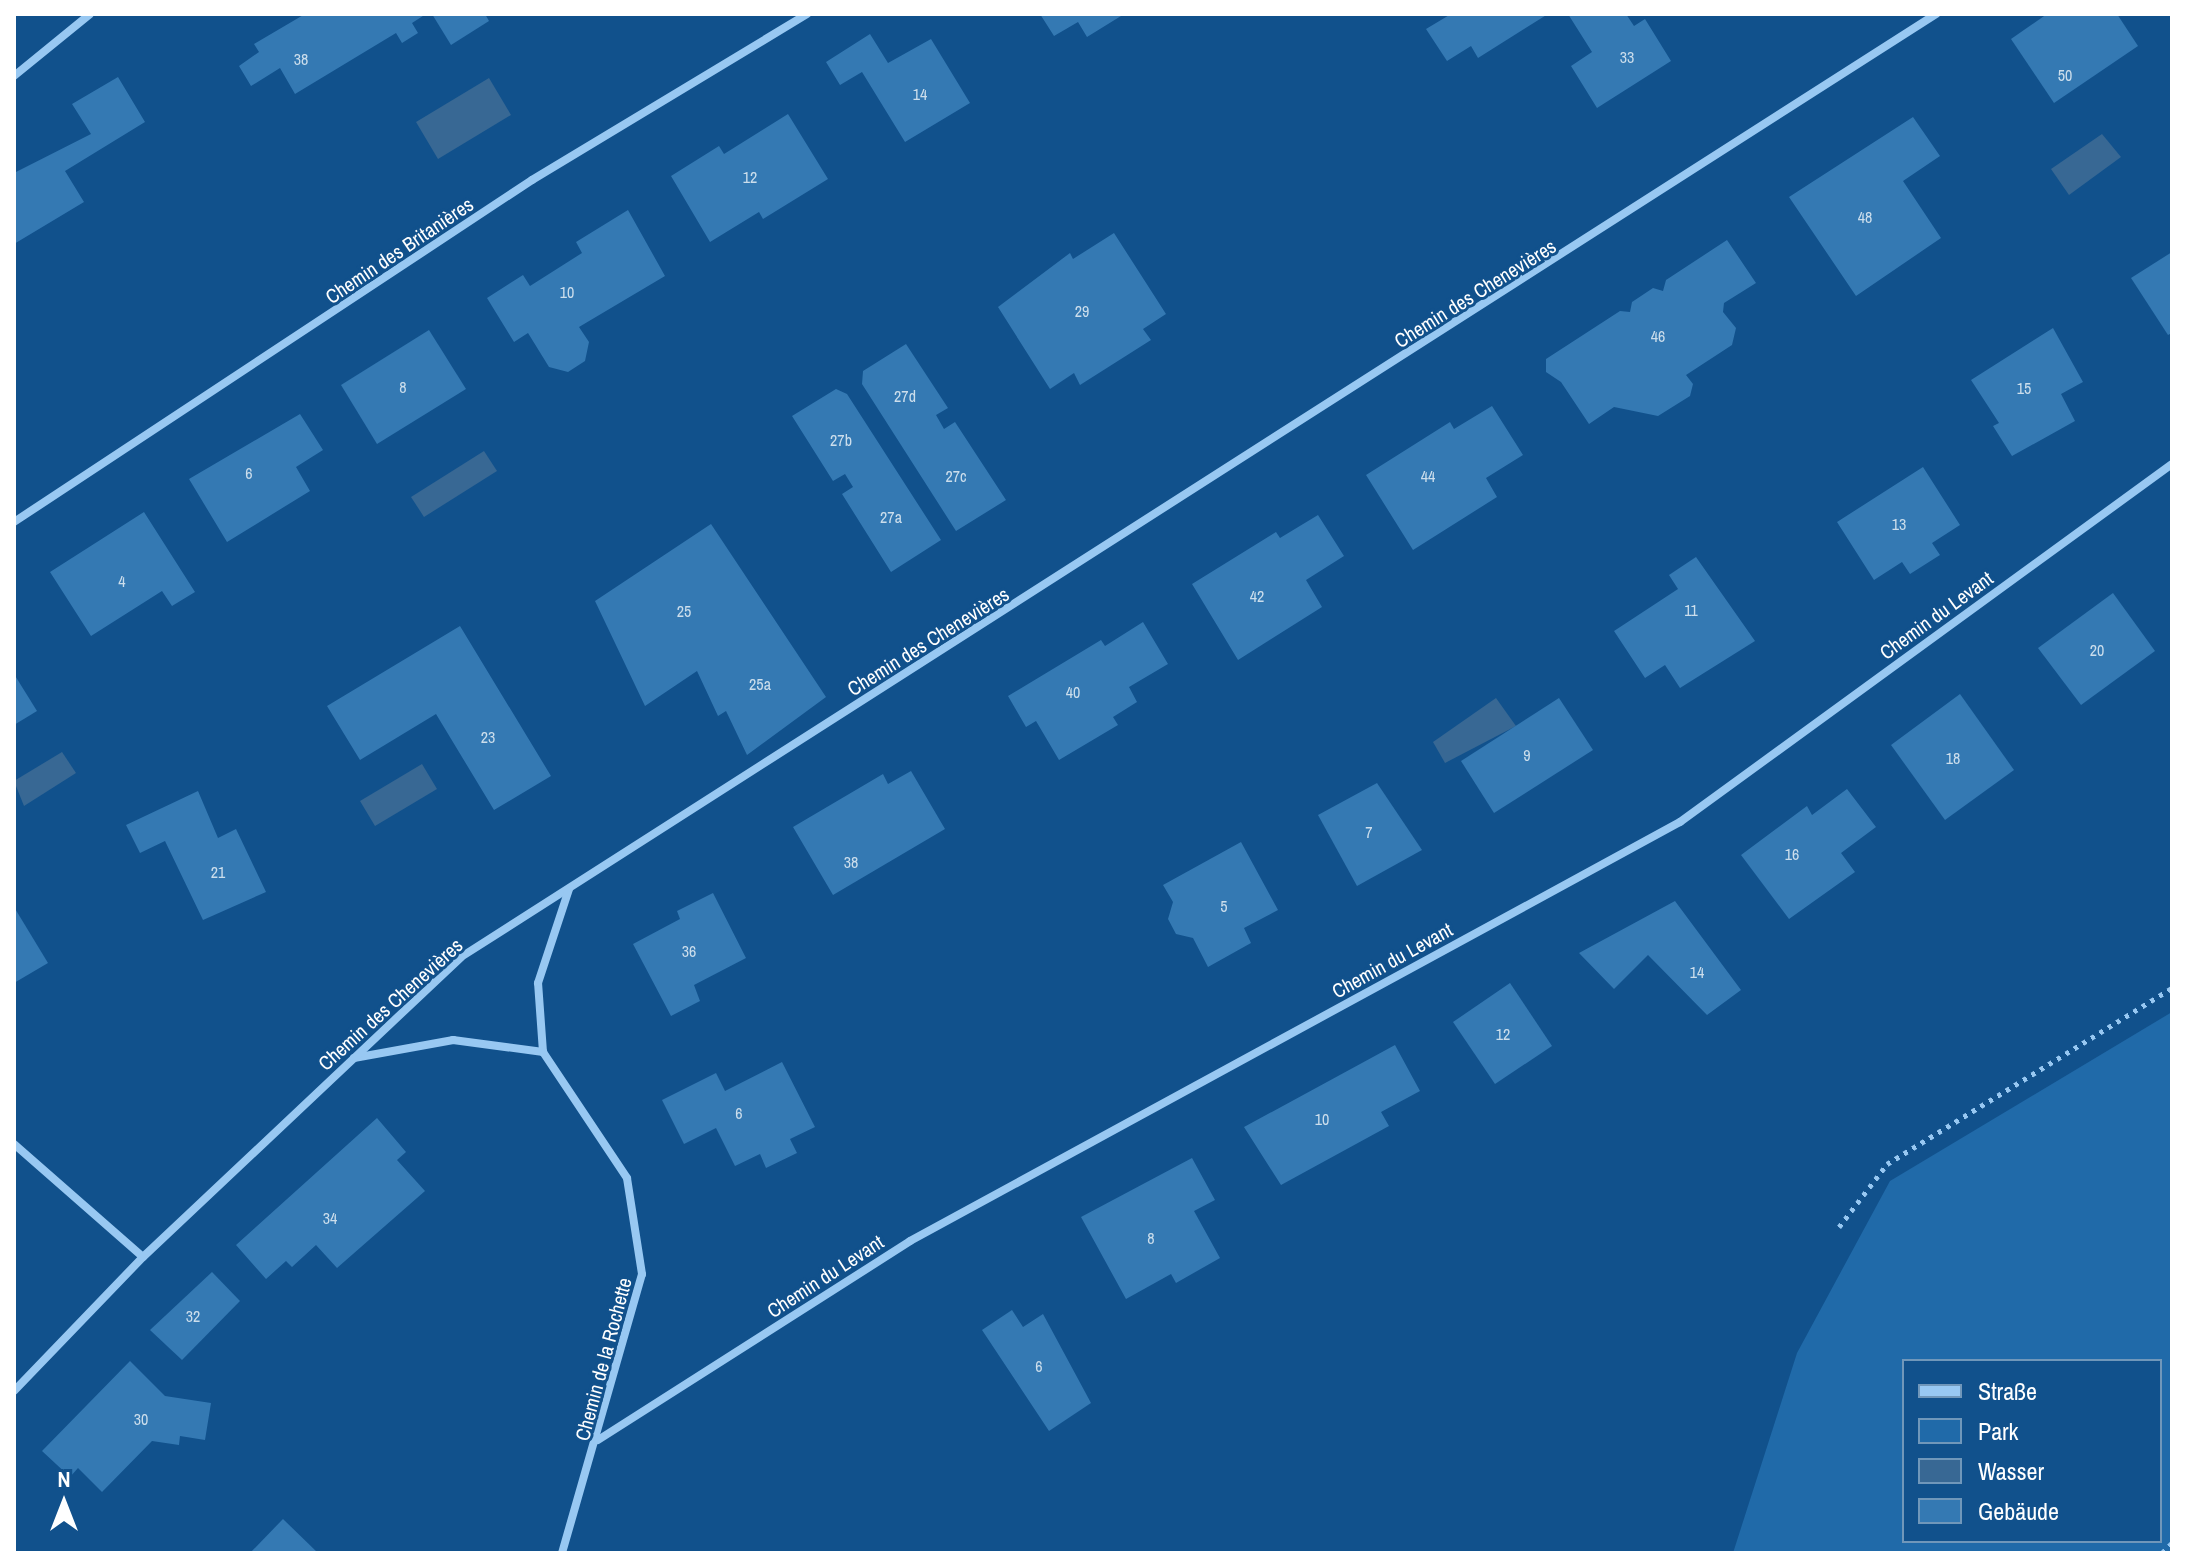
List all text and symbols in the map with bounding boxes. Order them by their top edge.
house number: 33 [1620,47,1634,67]
house number: 38 [294,49,308,69]
house number: 50 [2058,65,2072,85]
house number: 14 [913,84,927,104]
house number: 12 [743,167,757,187]
street label: Chemin des Britanières [320,192,478,308]
house number: 48 [1858,207,1872,227]
street label: Chemin des Chenevières [1390,234,1560,352]
house number: 10 [560,282,574,302]
house number: 29 [1075,301,1089,321]
house number: 46 [1651,326,1665,346]
house number: 8 [399,377,407,397]
house number: 15 [2017,378,2031,398]
house number: 27d [894,386,916,406]
house number: 27b [830,430,852,450]
house number: 6 [245,463,253,483]
house number: 27c [945,466,967,486]
house number: 44 [1421,466,1435,486]
house number: 27a [880,507,902,527]
house number: 13 [1892,514,1906,534]
street label: Chemin du Levant [1875,566,1997,664]
house number: 4 [118,571,126,591]
street label: Chemin des Chenevières [843,582,1013,700]
house number: 42 [1250,586,1264,606]
house number: 11 [1684,600,1698,620]
house number: 25 [677,601,691,621]
house number: 20 [2090,640,2104,660]
house number: 25a [749,674,771,694]
house number: 40 [1066,682,1080,702]
house number: 23 [481,727,495,747]
house number: 9 [1523,745,1531,765]
house number: 18 [1946,748,1960,768]
house number: 7 [1365,822,1373,842]
house number: 16 [1785,844,1799,864]
house number: 38 [844,852,858,872]
house number: 21 [211,862,225,882]
house number: 5 [1220,896,1228,916]
street label: Chemin du Levant [1328,917,1456,1003]
street label: Chemin des Chenevières [313,933,467,1075]
house number: 36 [682,941,696,961]
house number: 14 [1690,962,1704,982]
house number: 12 [1496,1024,1510,1044]
house number: 6 [735,1103,743,1123]
house number: 10 [1315,1109,1329,1129]
house number: 34 [323,1208,337,1228]
house number: 8 [1147,1228,1155,1248]
street label: Chemin du Levant [762,1229,888,1323]
street label: Chemin de la Rochette [570,1275,636,1443]
house number: 32 [186,1306,200,1326]
house number: 6 [1035,1356,1043,1376]
legend [1902,1359,2162,1543]
text: Straße [1978,1375,2037,1407]
house number: 30 [134,1409,148,1429]
text: Park [1978,1415,2018,1447]
text: Wasser [1978,1455,2044,1487]
north arrow [24,1463,104,1543]
text: N [57,1464,71,1494]
text: Gebäude [1978,1495,2059,1527]

